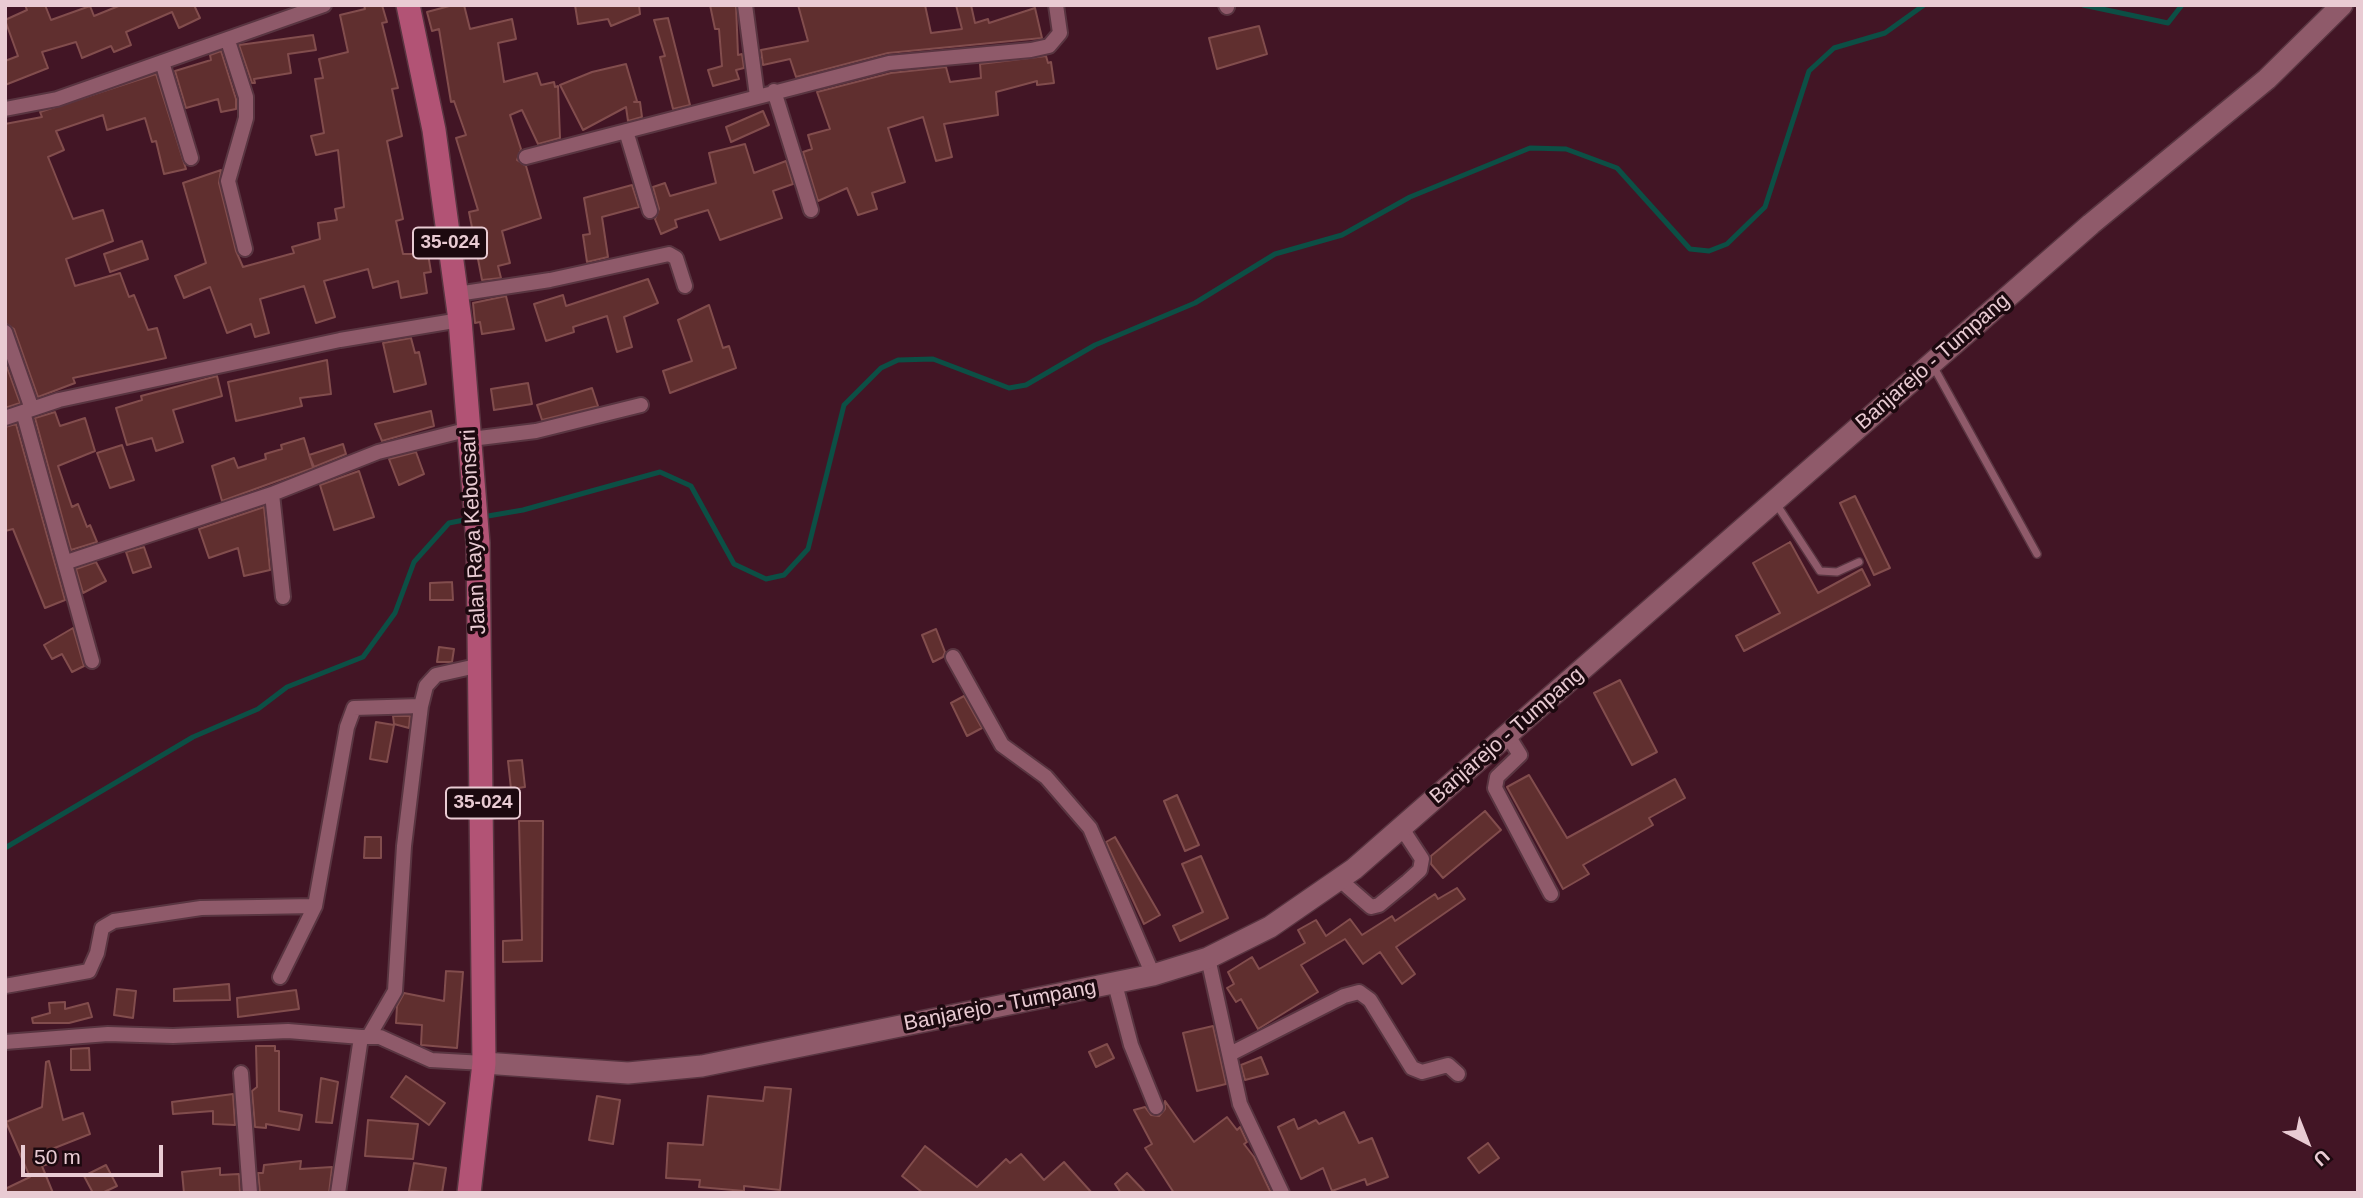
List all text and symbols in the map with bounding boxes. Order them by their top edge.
road number: 35-024 [413,228,487,258]
street label: Banjarejo - Tumpang [1851,288,2015,436]
street label: Jalan Raya Kebonsari [456,429,492,635]
street label: Banjarejo - Tumpang [1425,662,1589,810]
road number: 35-024 [446,788,520,818]
street label: Banjarejo - Tumpang [902,975,1098,1037]
north arrow [2272,1107,2342,1177]
scale bar [24,1132,166,1176]
text: 50 m [34,1145,81,1168]
text: U [2309,1146,2334,1170]

